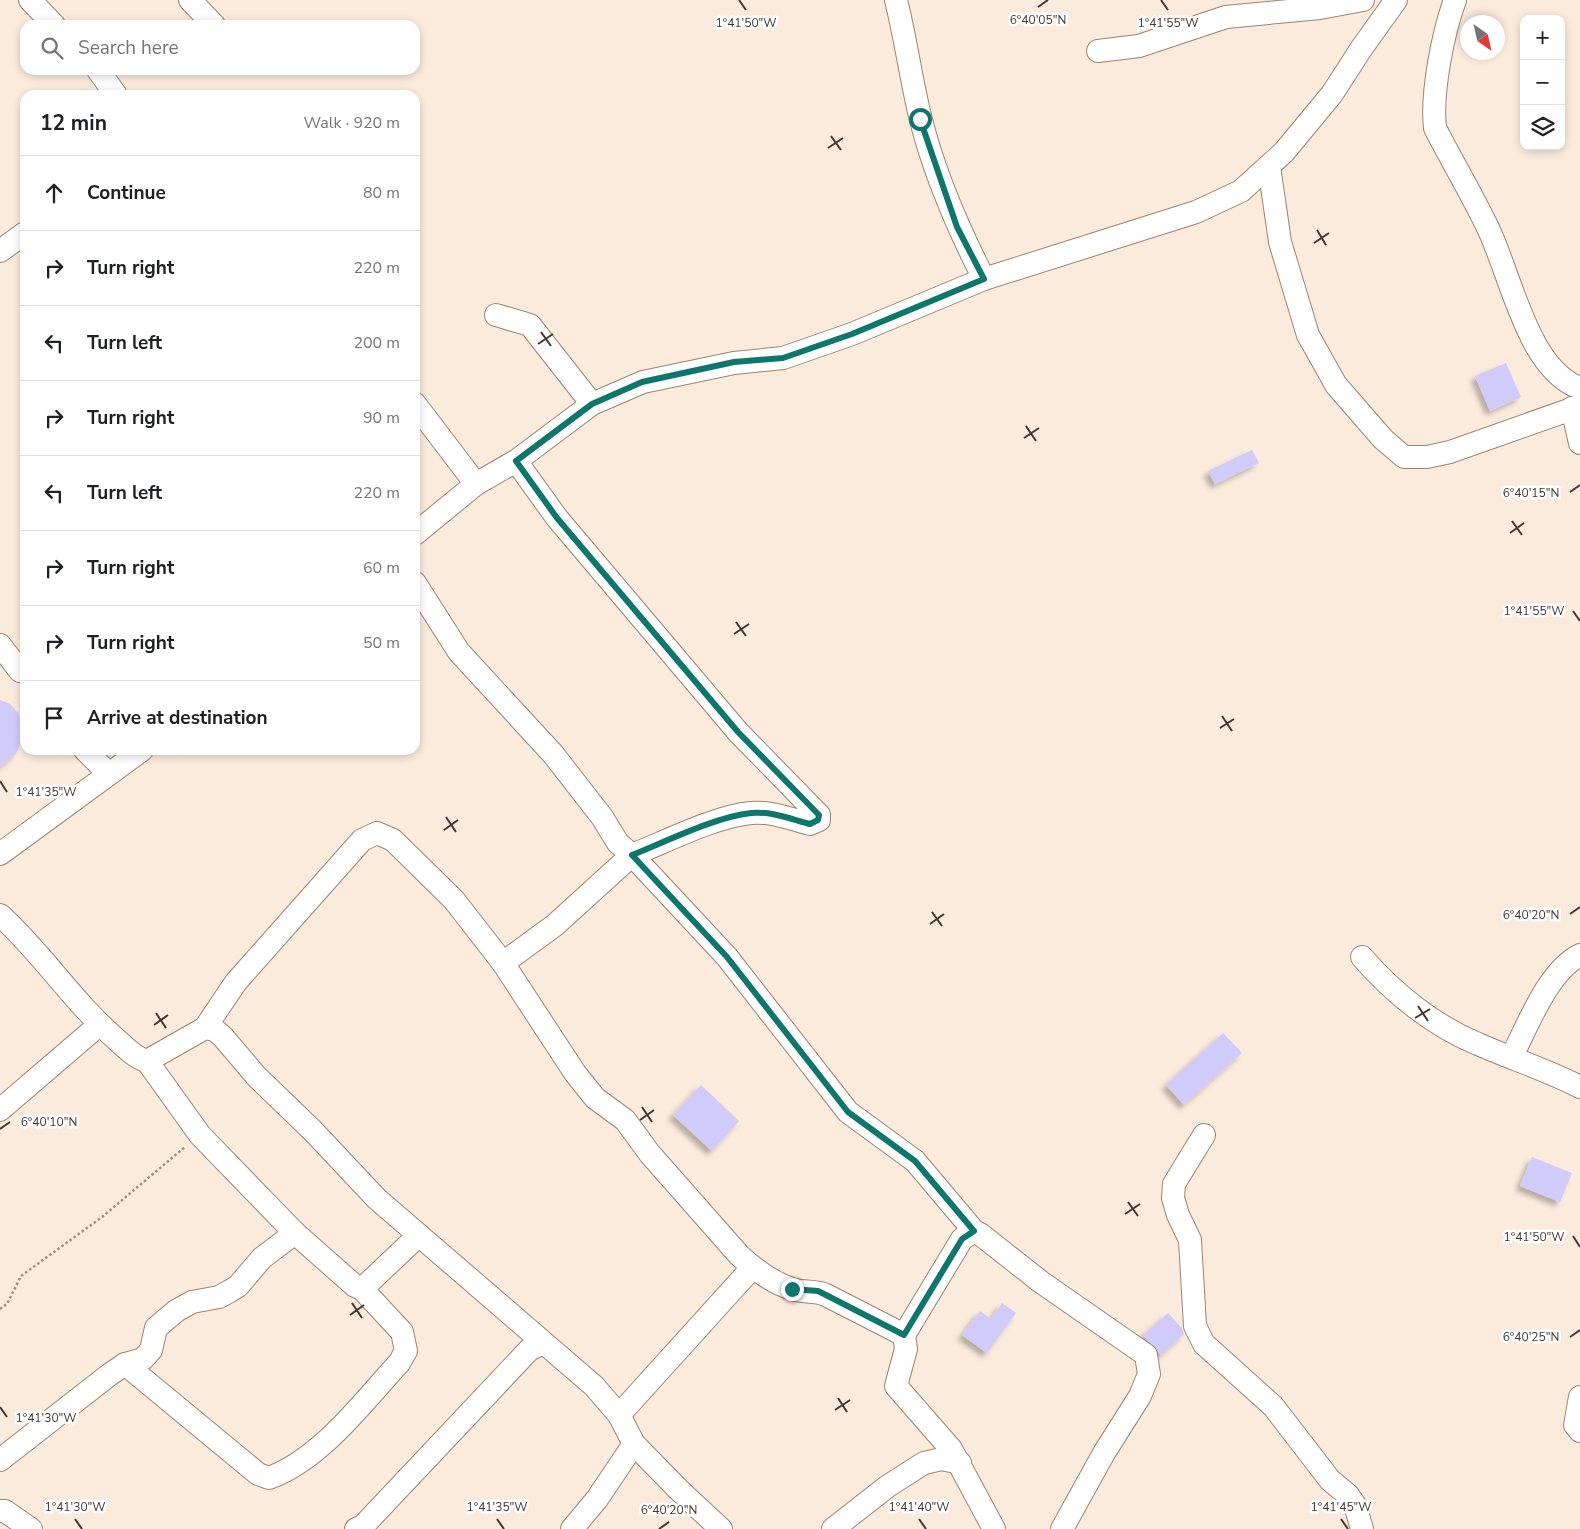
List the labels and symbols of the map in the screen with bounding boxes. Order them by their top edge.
text: 6°40'05"N [1010,12,1066,28]
text: 1°41'50"W [715,15,777,31]
text: 1°41'55"W [1137,15,1199,31]
north arrow [1460,15,1505,60]
route start [909,108,932,131]
text: 6°40'15"N [1503,485,1559,501]
text: 1°41'55"W [1503,603,1565,619]
text: 1°41'35"W [15,784,77,800]
text: 6°40'20"N [1503,907,1559,923]
text: 6°40'10"N [21,1114,77,1130]
text: 1°41'50"W [1503,1229,1565,1245]
route end [781,1278,804,1301]
text: 6°40'25"N [1503,1329,1559,1345]
text: 1°41'30"W [15,1410,77,1426]
text: 1°41'30"W [44,1499,106,1515]
text: 1°41'35"W [466,1499,528,1515]
text: 1°41'40"W [888,1499,950,1515]
text: 1°41'45"W [1310,1499,1372,1515]
text: 6°40'20"N [641,1502,697,1518]

